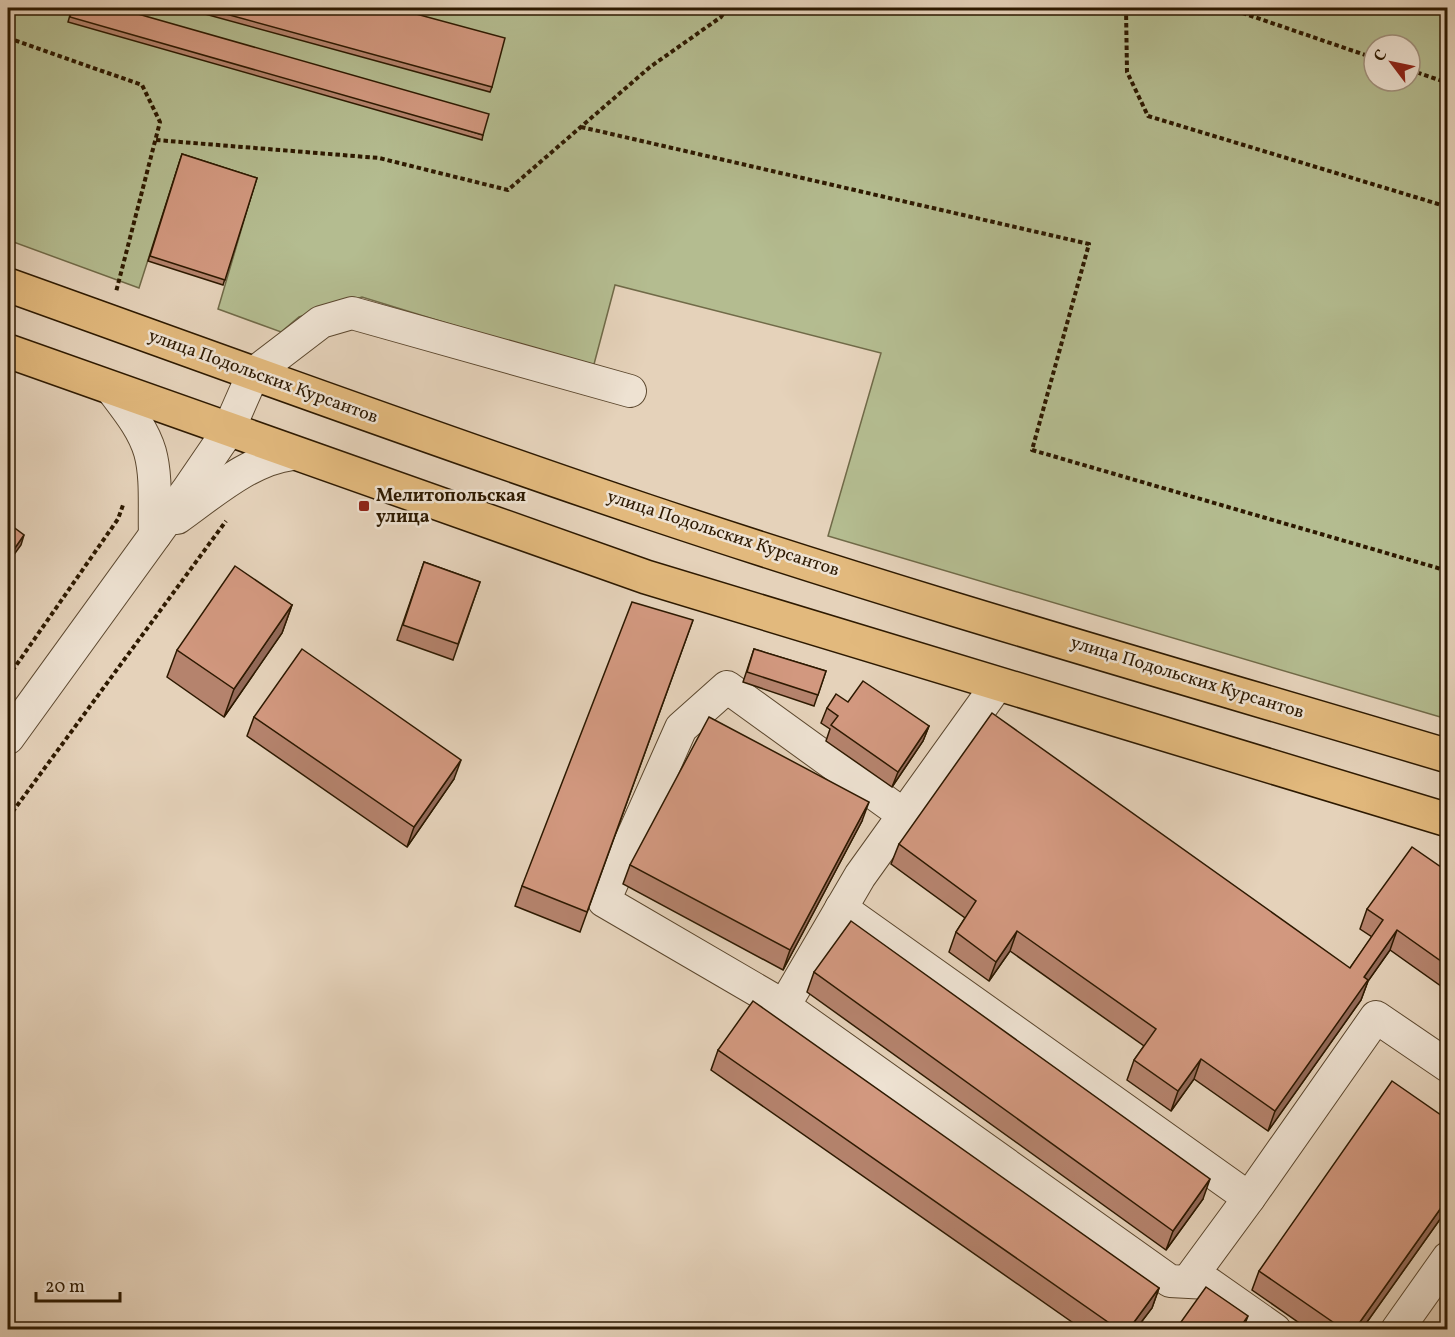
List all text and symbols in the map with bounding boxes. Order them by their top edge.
north arrow [1362,33,1422,93]
text: С [1369,46,1393,66]
street label: улица Подольских Курсантов [144,324,382,430]
place label: Мелитопольская улица [376,484,526,530]
street label: улица Подольских Курсантов [604,485,842,583]
marker: Мелитопольская улица [357,499,371,513]
street label: улица Подольских Курсантов [1067,631,1307,725]
scale bar [36,1265,120,1303]
text: 20 m [45,1275,85,1300]

